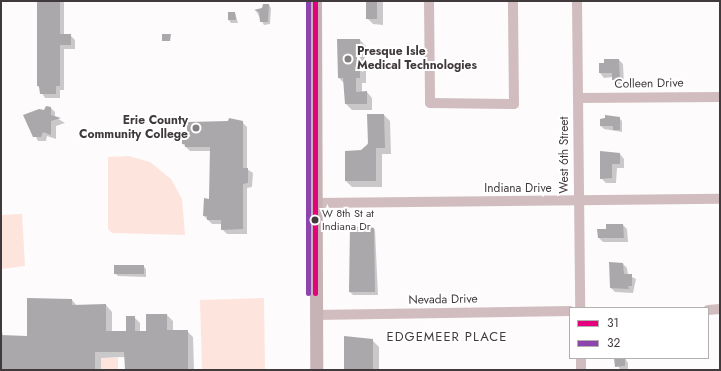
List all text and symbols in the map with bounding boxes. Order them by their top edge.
place label: Presque Isle Medical Technologies [357,45,477,73]
marker: Presque Isle Medical Technologies [342,53,354,65]
street label: Colleen Drive [614,76,684,92]
place label: Erie County Community College [79,114,188,142]
street label: West 6th Street [558,117,572,193]
marker: Erie County Community College [191,123,201,133]
street label: Indiana Drive [484,182,552,196]
place label: W 8th St at Indiana Dr [322,207,374,233]
marker: W 8th St at Indiana Dr [310,215,320,225]
street label: Nevada Drive [408,292,478,308]
legend [569,307,709,359]
text: 31 [607,314,619,332]
district label: EDGEMEER PLACE [387,329,507,345]
text: 32 [607,334,620,352]

